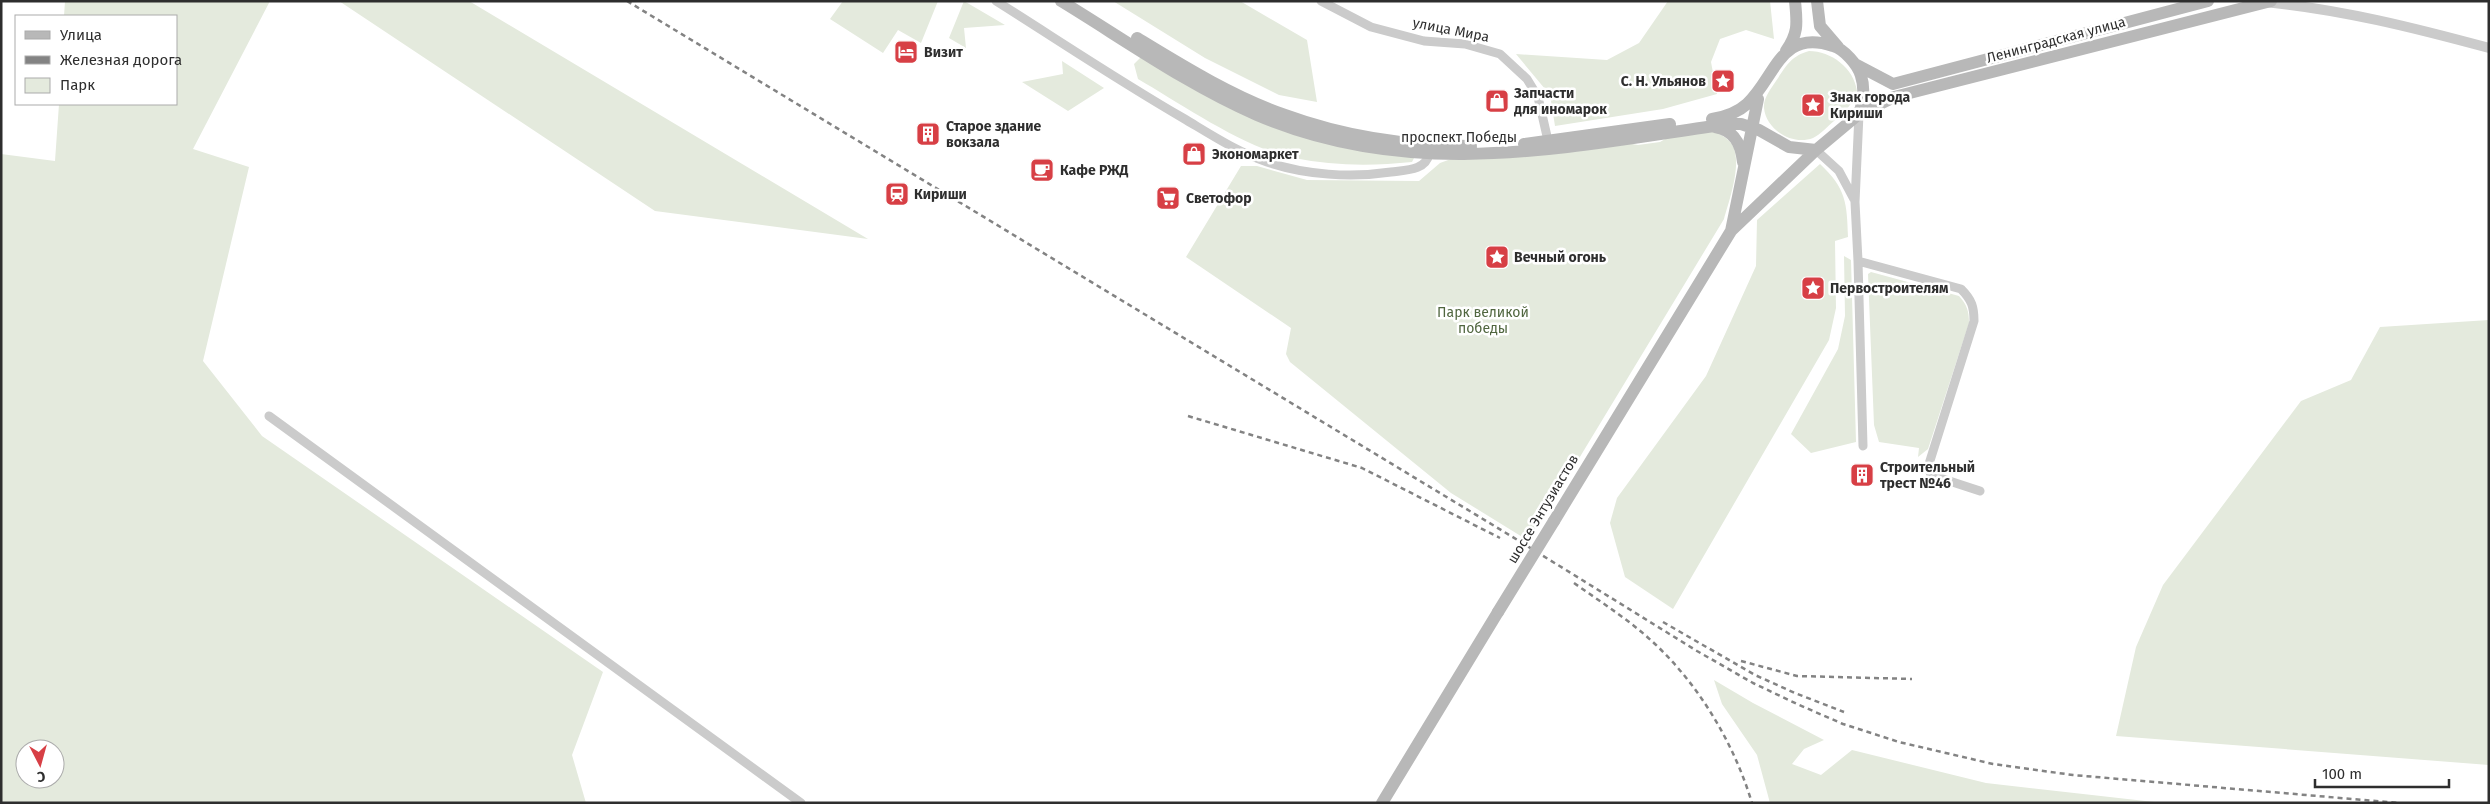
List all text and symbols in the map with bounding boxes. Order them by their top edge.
street label: Ленинградская улица [1985,13,2127,67]
street label: улица Мира [1411,14,1491,46]
legend [15,15,178,105]
text: Улица [60,26,102,44]
hotel icon: Визит [893,39,919,65]
place label: Визит [924,44,963,61]
text: Железная дорога [60,51,182,69]
place icon: С. Н. Ульянов [1710,68,1736,94]
place label: С. Н. Ульянов [1621,73,1706,90]
text: Парк [60,76,95,94]
place label: Запчасти для иномарок [1513,85,1607,118]
shop icon: Запчасти для иномарок [1484,88,1510,114]
place label: Знак города Кириши [1829,89,1910,122]
place icon: Знак города Кириши [1800,92,1826,118]
place label: Старое здание вокзала [946,118,1041,151]
building icon: Старое здание вокзала [915,121,941,147]
street label: проспект Победы [1401,129,1517,146]
shop icon: Экономаркет [1181,141,1207,167]
place label: Экономаркет [1212,146,1299,163]
cafe icon: Кафе РЖД [1029,157,1055,183]
place label: Кафе РЖД [1060,162,1129,179]
station icon: Кириши [884,181,910,207]
supermarket icon: Светофор [1155,185,1181,211]
place label: Кириши [914,186,967,203]
place label: Светофор [1186,190,1252,207]
place icon: Вечный огонь [1484,244,1510,270]
place label: Вечный огонь [1514,249,1607,266]
place icon: Первостроителям [1800,275,1826,301]
place label: Первостроителям [1830,280,1948,297]
park label: Парк великой победы [1437,304,1529,337]
street label: шоссе Энтузиастов [1504,451,1582,567]
place label: Строительный трест №46 [1880,459,1975,492]
building icon: Строительный трест №46 [1849,462,1875,488]
north arrow [15,739,65,789]
scale bar [2315,756,2449,788]
text: 100 m [2322,765,2362,783]
text: С [36,768,46,785]

